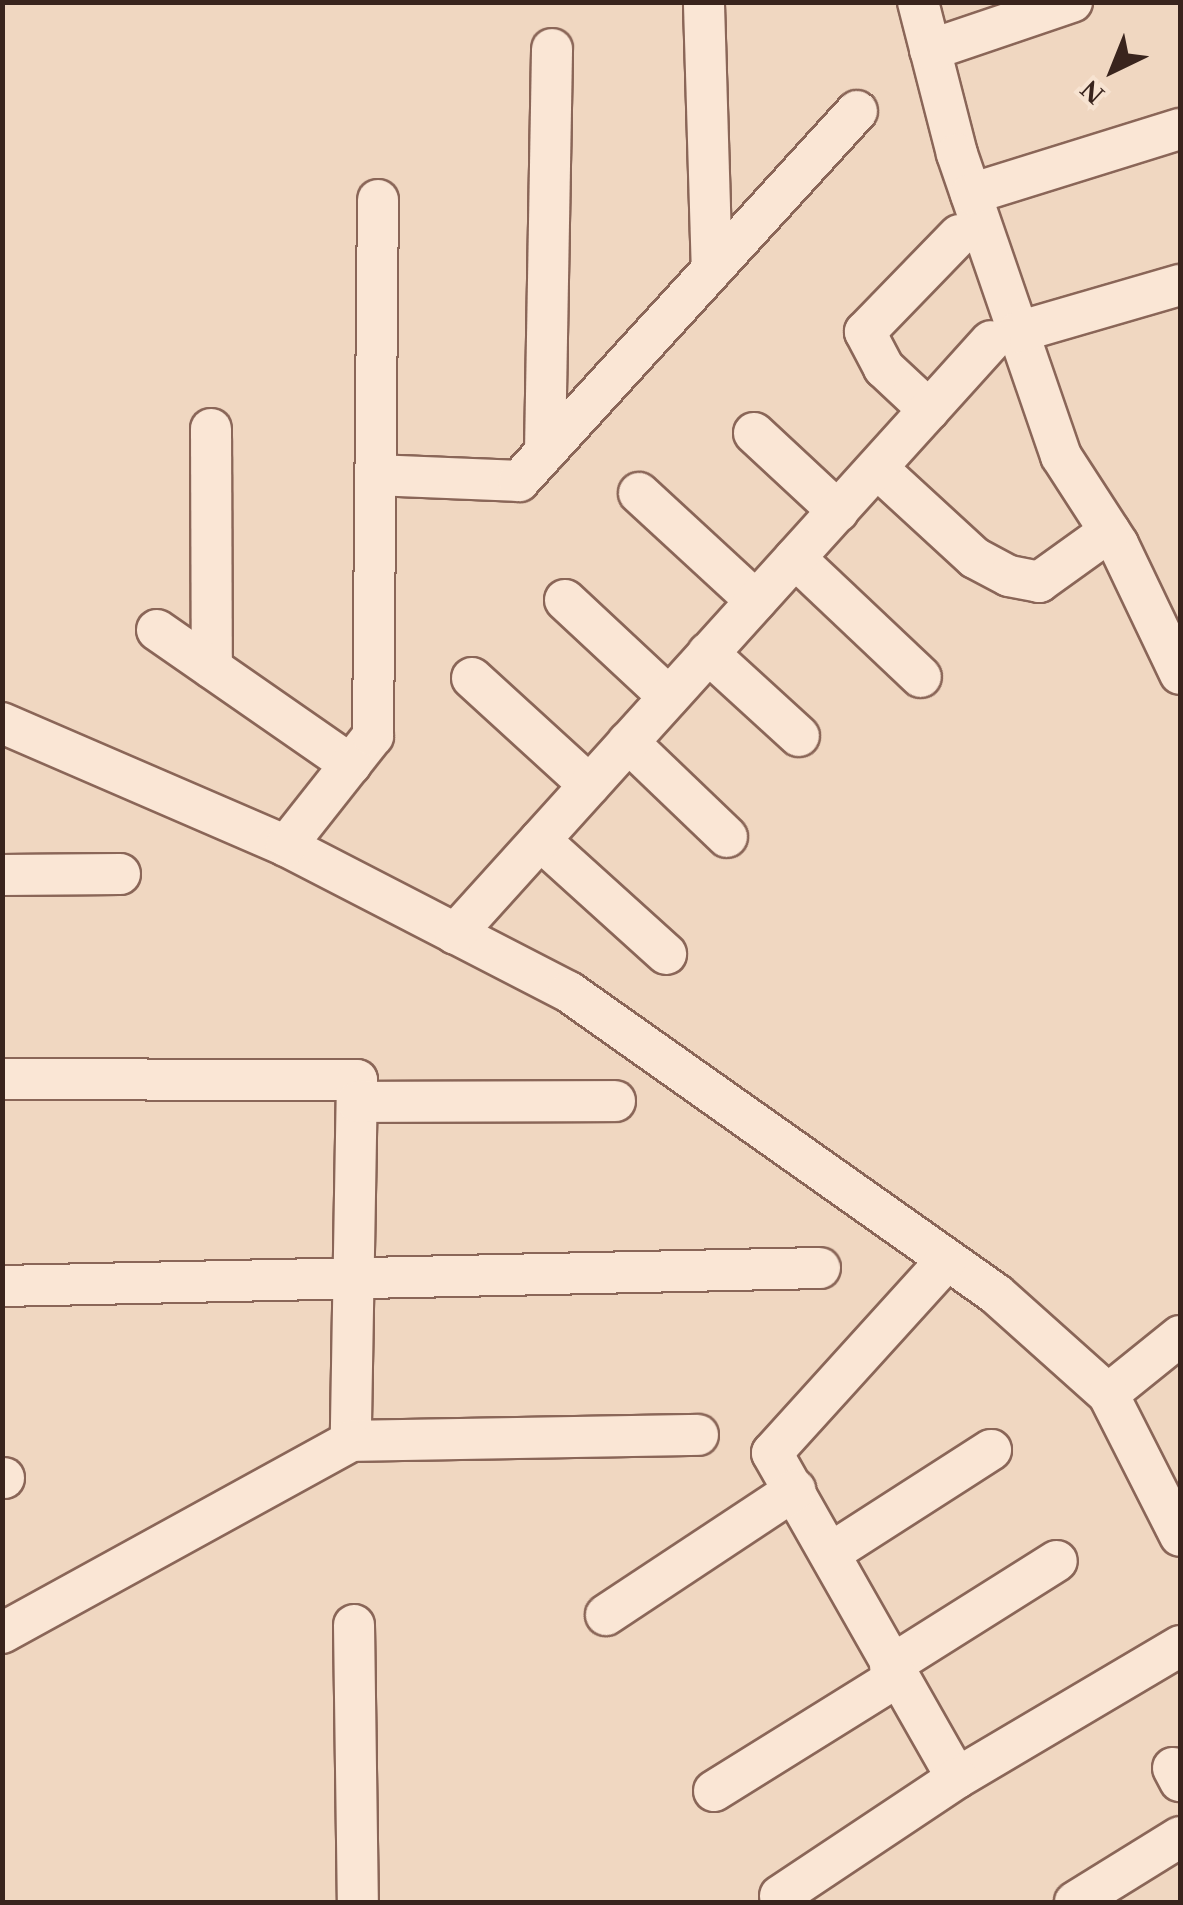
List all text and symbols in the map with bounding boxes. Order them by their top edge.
north arrow [1063,20,1163,120]
text: N [1074,74,1110,111]

